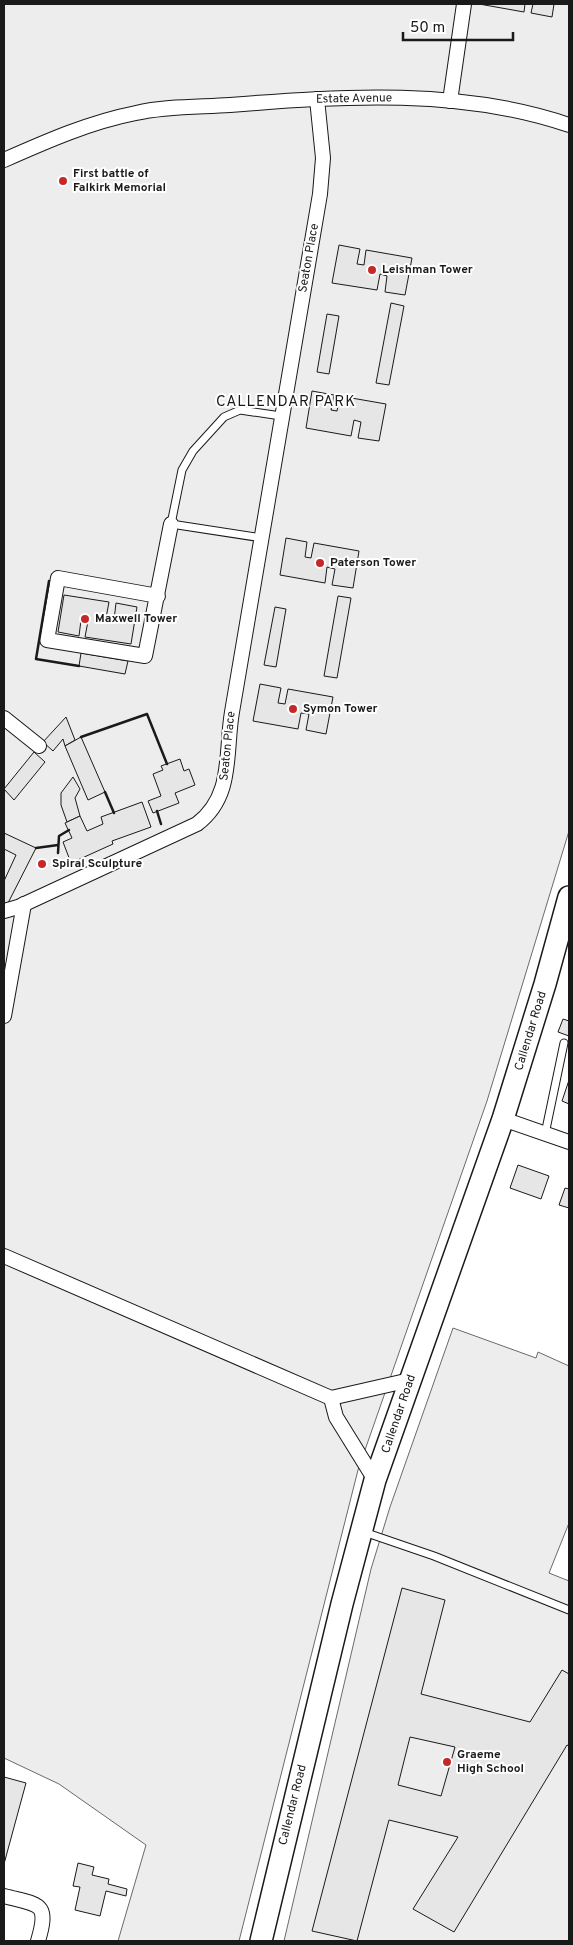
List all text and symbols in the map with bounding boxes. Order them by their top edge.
scale bar [403,10,513,42]
text: 50 m [410,19,445,38]
street label: Estate Avenue [316,90,392,108]
place label: First battle of Falkirk Memorial [73,166,166,196]
marker: First battle of Falkirk Memorial [57,175,69,187]
street label: Seaton Place [295,222,323,294]
place label: Leishman Tower [382,262,473,278]
marker: Leishman Tower [366,264,378,276]
district label: CALLENDAR PARK [216,393,356,412]
place label: Paterson Tower [330,555,416,571]
marker: Paterson Tower [314,557,326,569]
place label: Maxwell Tower [95,611,177,627]
marker: Maxwell Tower [79,613,91,625]
place label: Symon Tower [303,701,378,717]
marker: Symon Tower [287,703,299,715]
street label: Seaton Place [216,710,240,782]
place label: Spiral Sculpture [52,856,142,872]
marker: Spiral Sculpture [36,858,48,870]
street label: Callendar Road [511,989,551,1073]
street label: Callendar Road [378,1372,420,1456]
place label: Graeme High School [457,1747,524,1777]
marker: Graeme High School [441,1756,453,1768]
street label: Callendar Road [275,1763,311,1847]

